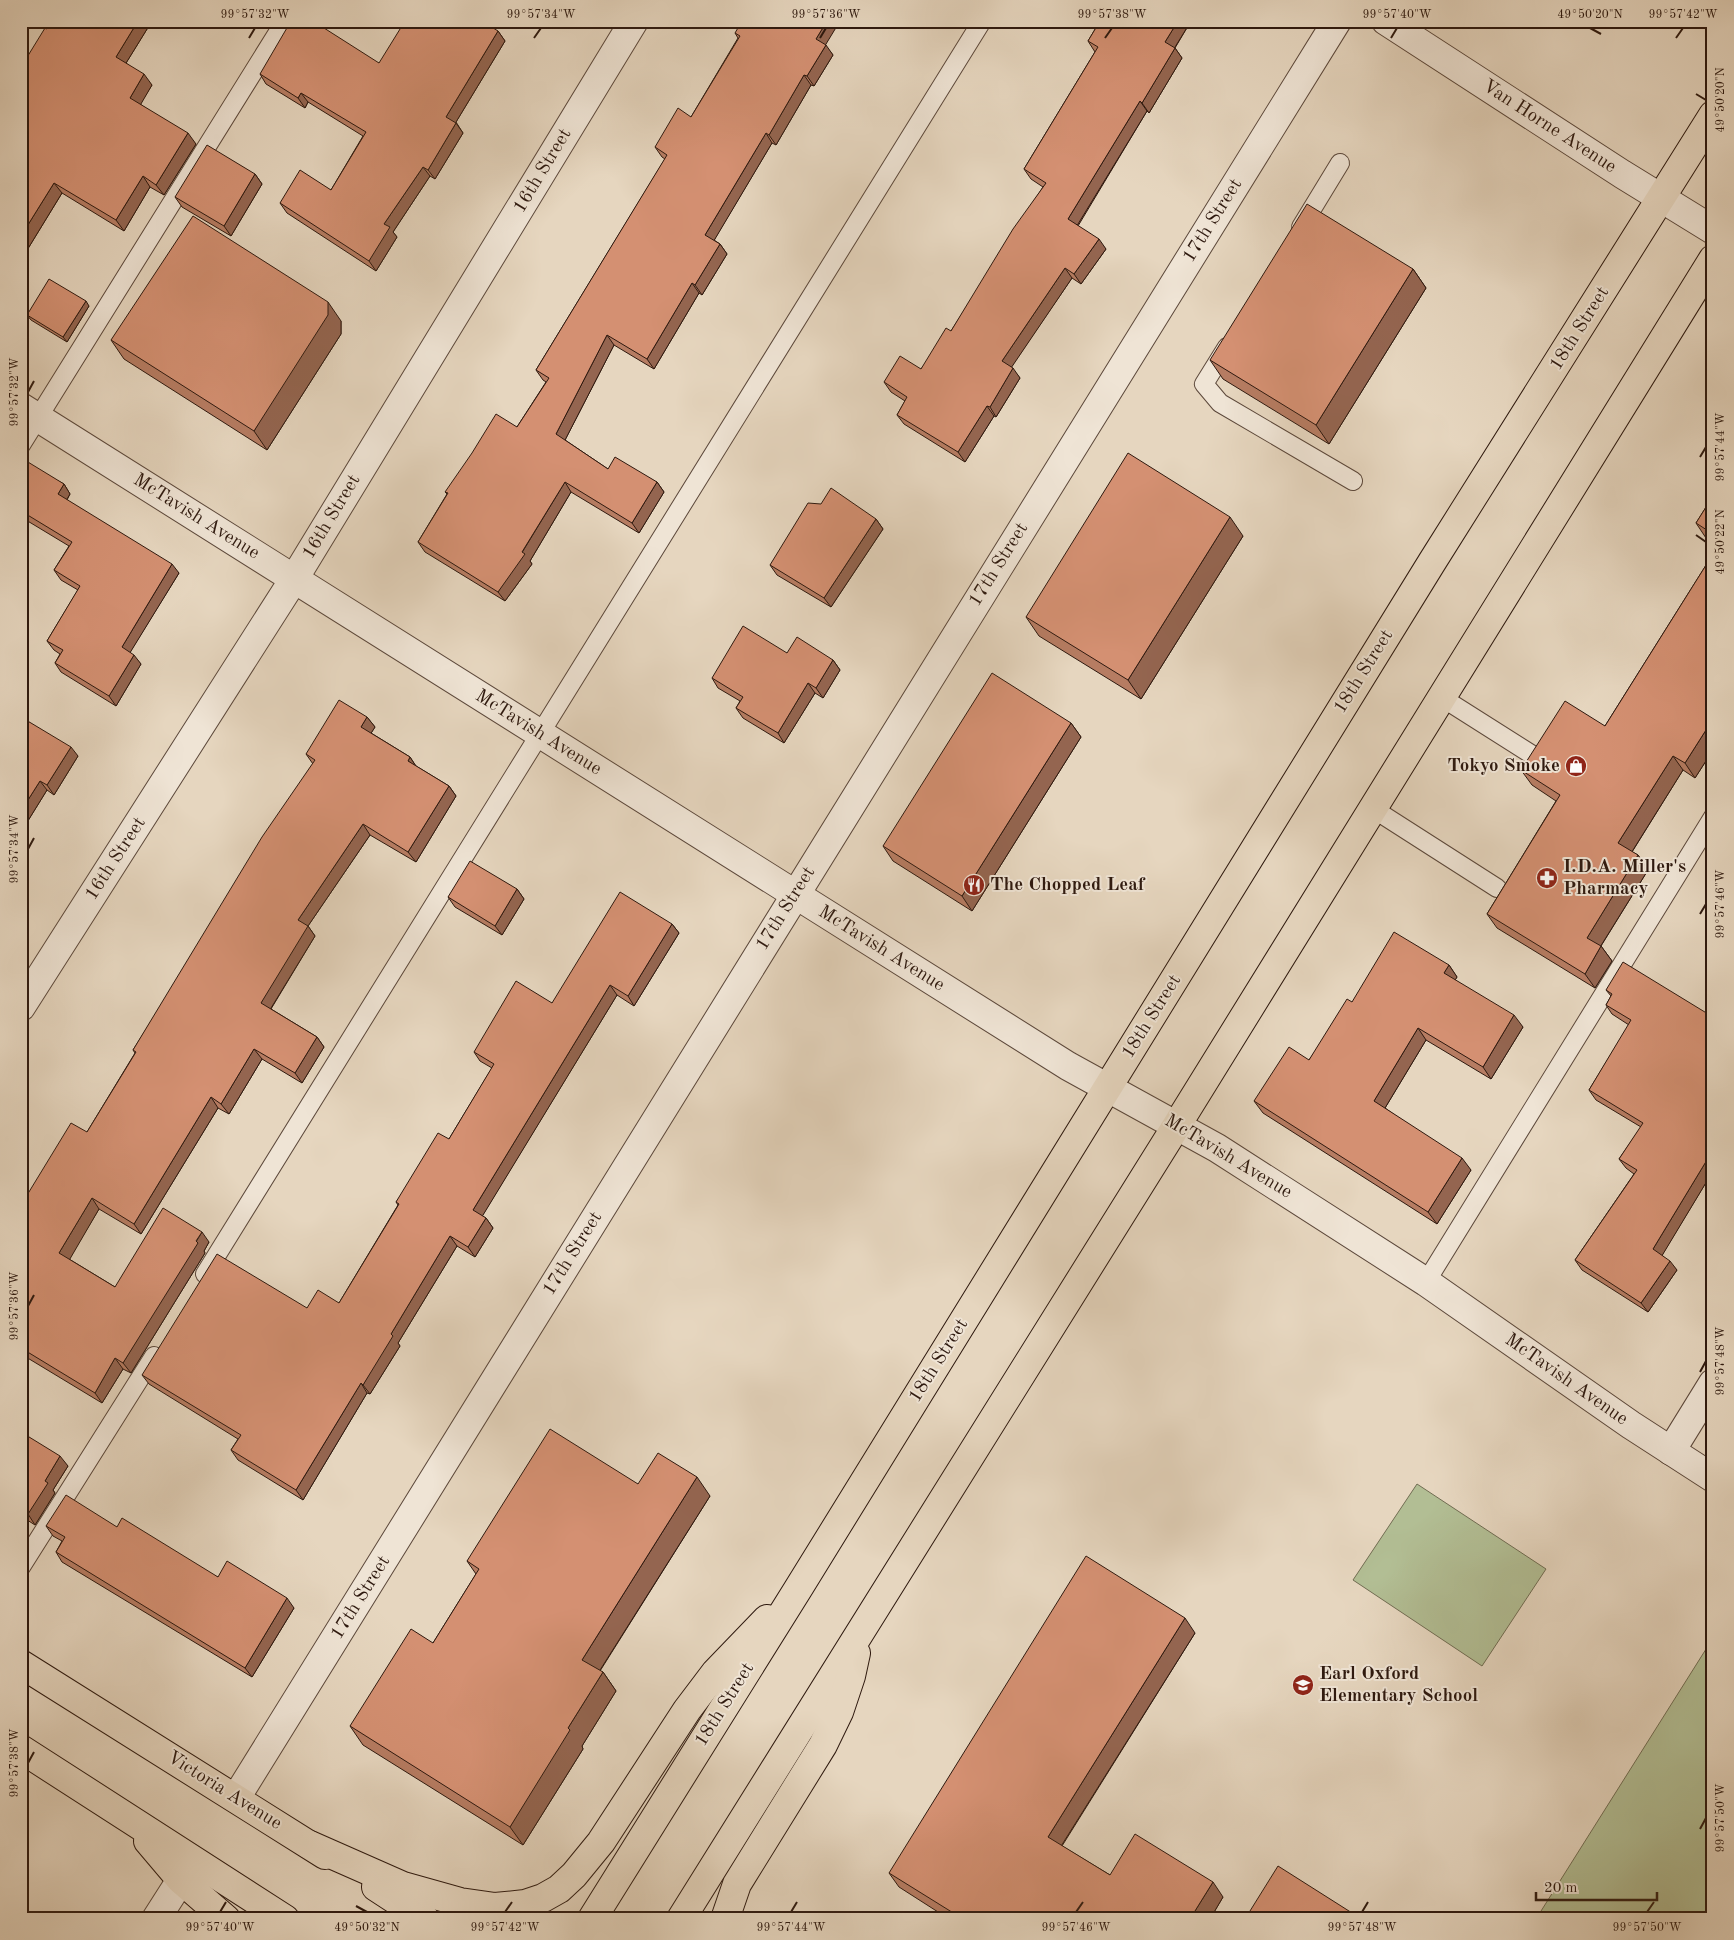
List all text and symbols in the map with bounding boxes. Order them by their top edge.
text: 99°57'32"W [220,8,290,21]
text: 99°57'34"W [506,8,576,21]
text: 99°57'36"W [791,8,861,21]
text: 99°57'38"W [1077,8,1147,21]
text: 99°57'40"W [1362,8,1432,21]
text: 49°50'20"N [1557,8,1623,21]
text: 99°57'42"W [1648,8,1718,21]
text: 49°50'20"N [1714,67,1727,133]
street label: Van Horne Avenue [1479,77,1619,177]
street label: 16th Street [510,126,576,216]
street label: 17th Street [1180,176,1246,266]
street label: 18th Street [1547,284,1613,374]
text: 99°57'32"W [8,357,21,427]
text: 99°57'44"W [1714,412,1727,482]
street label: McTavish Avenue [129,471,263,563]
street label: 16th Street [299,472,365,562]
text: 49°50'22"N [1714,509,1727,575]
street label: 17th Street [966,520,1032,610]
street label: 18th Street [1331,627,1397,717]
street label: McTavish Avenue [471,687,605,779]
shop icon: Tokyo Smoke [1564,754,1588,778]
place label: Tokyo Smoke [1447,757,1560,776]
text: 99°57'34"W [8,814,21,884]
street label: 16th Street [82,814,150,904]
place label: I.D.A. Miller's Pharmacy [1563,858,1686,899]
street label: 17th Street [753,864,819,954]
pharmacy icon: I.D.A. Miller's Pharmacy [1535,866,1559,890]
text: 99°57'46"W [1714,869,1727,939]
restaurant icon: The Chopped Leaf [962,873,986,897]
place label: The Chopped Leaf [990,876,1146,895]
street label: McTavish Avenue [814,903,948,995]
street label: 18th Street [1119,972,1185,1062]
street label: McTavish Avenue [1161,1112,1295,1202]
street label: 17th Street [540,1209,606,1299]
text: 99°57'36"W [8,1271,21,1341]
street label: 18th Street [906,1316,972,1406]
text: 99°57'48"W [1714,1326,1727,1396]
street label: McTavish Avenue [1501,1331,1631,1429]
street label: 17th Street [328,1553,394,1643]
street label: 18th Street [692,1660,758,1750]
place label: Earl Oxford Elementary School [1319,1665,1478,1706]
school or university icon: Earl Oxford Elementary School [1291,1673,1315,1697]
text: 99°57'38"W [8,1728,21,1798]
street label: Victoria Avenue [163,1748,285,1834]
text: 99°57'50"W [1714,1783,1727,1853]
scale bar [1536,1870,1658,1902]
text: 20 m [1544,1881,1578,1896]
text: 99°57'40"W [185,1921,255,1934]
text: 49°50'32"N [334,1921,400,1934]
text: 99°57'42"W [470,1921,540,1934]
text: 99°57'44"W [756,1921,826,1934]
text: 99°57'46"W [1041,1921,1111,1934]
text: 99°57'48"W [1327,1921,1397,1934]
text: 99°57'50"W [1612,1921,1682,1934]

